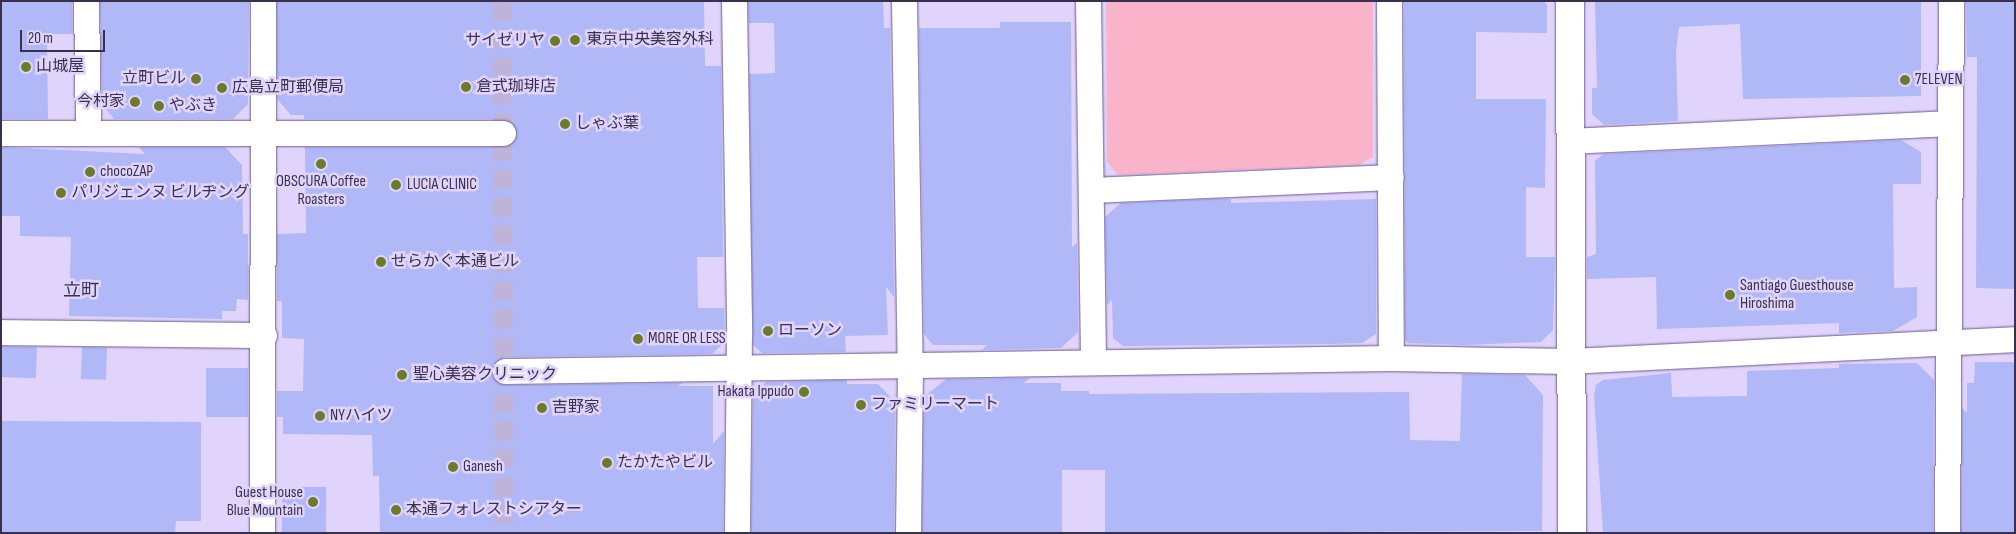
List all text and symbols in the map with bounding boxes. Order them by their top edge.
scale bar [22,20,108,52]
text: 20 m [28,29,53,48]
place label: 東京中央美容外科 [586,30,714,50]
place label: サイゼリヤ [465,31,545,51]
marker: 東京中央美容外科 [568,33,582,47]
marker: サイゼリヤ [549,35,561,47]
place label: 山城屋 [36,57,84,77]
marker: 山城屋 [20,61,32,73]
place label: 立町ビル [122,69,186,89]
place label: 7ELEVEN [1915,70,1963,90]
marker: 立町ビル [190,73,202,85]
marker: 7ELEVEN [1899,74,1911,86]
place label: 倉式珈琲店 [476,77,556,97]
place label: 広島立町郵便局 [232,78,344,98]
marker: 倉式珈琲店 [460,81,472,93]
marker: 広島立町郵便局 [216,82,228,94]
place label: 今村家 [77,92,125,112]
marker: 今村家 [129,96,141,108]
place label: やぶき [169,96,217,116]
marker: やぶき [153,100,165,112]
place label: しゃぶ葉 [575,114,639,134]
marker: しゃぶ葉 [559,118,571,130]
marker: OBSCURA Coffee Roasters [315,158,327,170]
place label: chocoZAP [100,162,153,182]
marker: chocoZAP [84,166,96,178]
place label: OBSCURA Coffee Roasters [276,172,366,210]
place label: LUCIA CLINIC [407,175,477,195]
marker: LUCIA CLINIC [389,178,403,192]
place label: パリジェンヌ ビルヂング [71,183,250,203]
marker: パリジェンヌ ビルヂング [55,187,67,199]
place label: せらかぐ本通ビル [391,252,519,272]
marker: せらかぐ本通ビル [375,256,387,268]
place label: Santiago Guesthouse Hiroshima [1740,276,1854,314]
district label: 立町 [63,280,99,302]
marker: Santiago Guesthouse Hiroshima [1724,289,1736,301]
place label: ローソン [778,321,842,341]
marker: ローソン [762,325,774,337]
place label: MORE OR LESS [648,329,726,349]
marker: MORE OR LESS [632,333,644,345]
place label: 聖心美容クリニック [413,365,557,385]
marker: 聖心美容クリニック [395,368,409,382]
place label: Hakata Ippudo [717,382,794,402]
marker: Hakata Ippudo [798,386,810,398]
place label: ファミリーマート [871,395,999,415]
place label: 吉野家 [552,398,600,418]
marker: ファミリーマート [855,399,867,411]
marker: 吉野家 [536,402,548,414]
place label: NYハイツ [330,406,393,426]
marker: NYハイツ [314,410,326,422]
place label: たかたやビル [617,453,713,473]
place label: Ganesh [463,457,503,477]
marker: たかたやビル [601,457,613,469]
marker: Ganesh [447,461,459,473]
place label: Guest House Blue Mountain [227,483,303,521]
marker: Guest House Blue Mountain [307,496,319,508]
place label: 本通フォレストシアター [406,500,582,520]
marker: 本通フォレストシアター [390,504,402,516]

